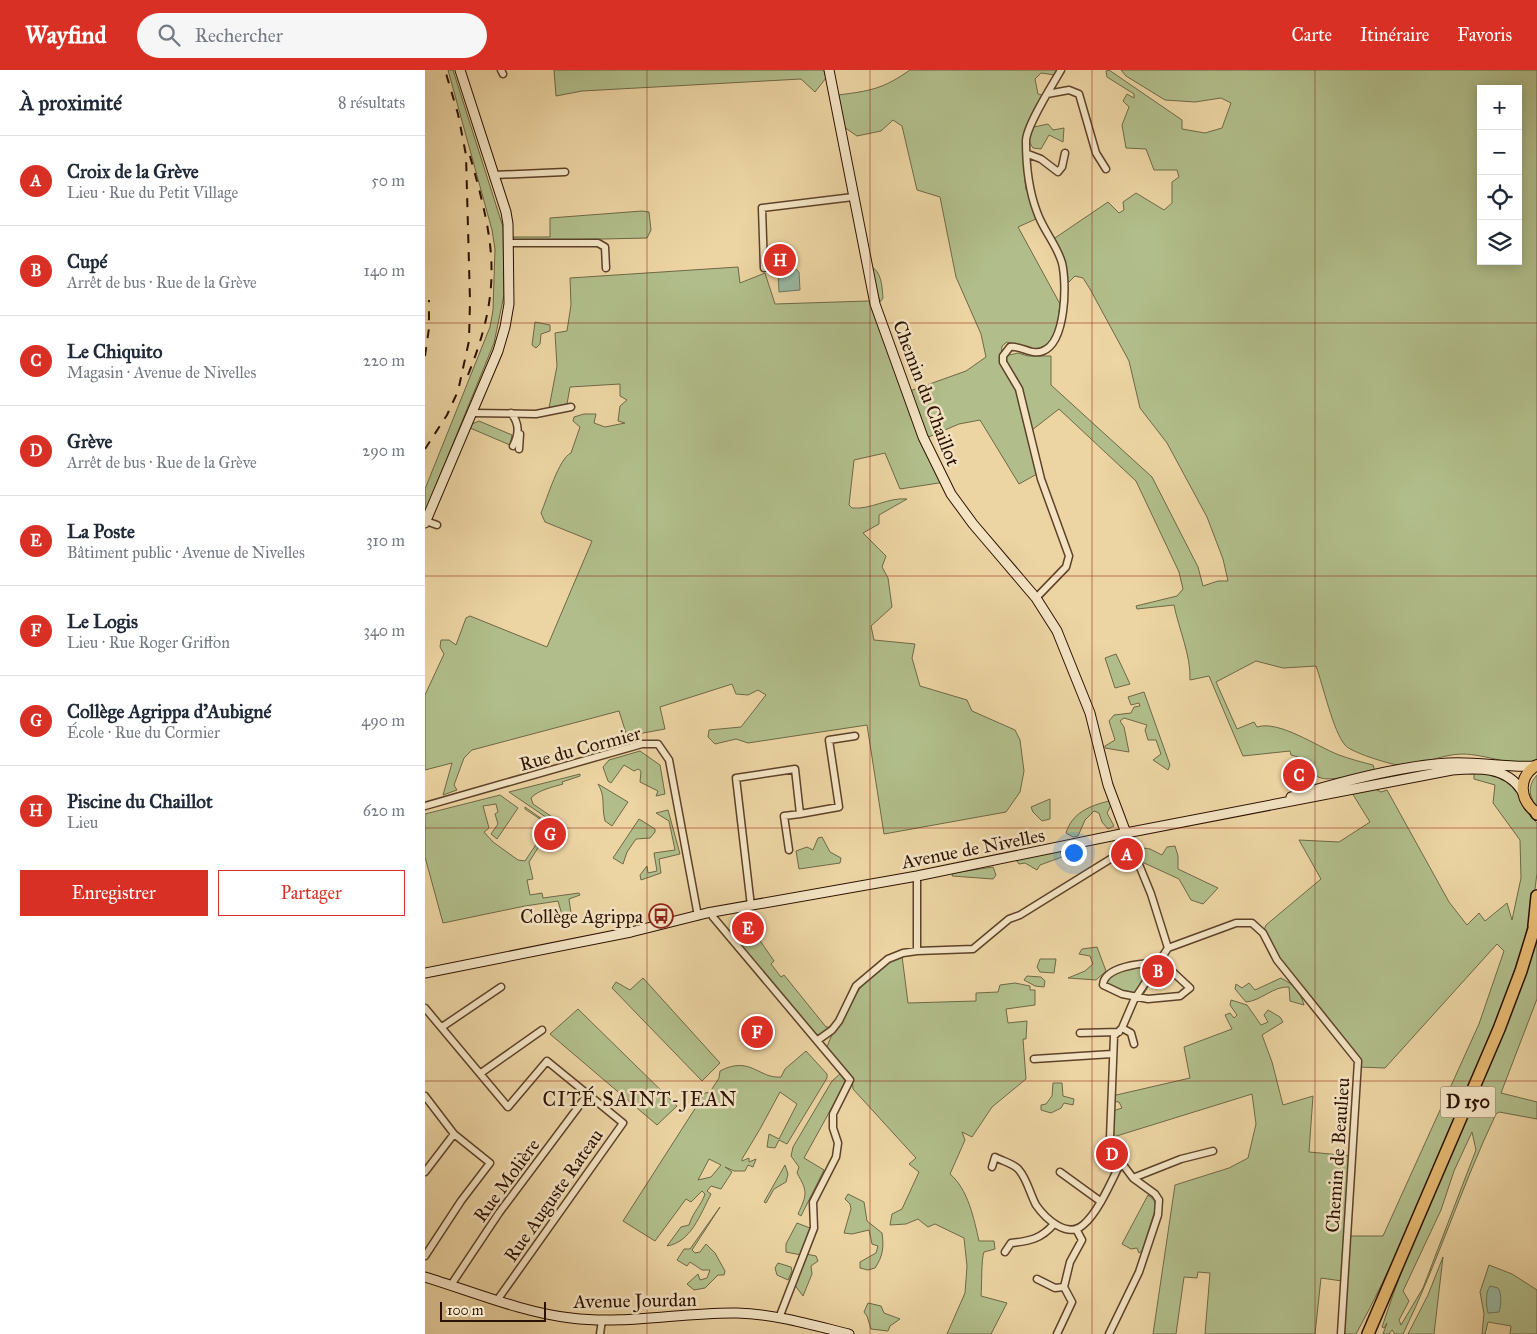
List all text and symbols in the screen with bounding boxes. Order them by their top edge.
search box [137,13,487,58]
text: Wayfind [25,20,107,50]
icon: search [155,21,183,49]
text: Rechercher [195,24,283,47]
text: Carte [1292,24,1332,46]
text: Itinéraire [1360,24,1429,46]
text: Favoris [1457,24,1512,46]
map controls [1477,85,1522,265]
button: + [1477,85,1522,130]
text: À proximité [20,90,122,116]
text: 8 résultats [338,93,405,112]
button: − [1477,130,1522,175]
text: Croix de la Grève [67,160,199,183]
text: A [31,171,41,190]
text: 50 m [371,171,405,190]
button: locate [1477,175,1522,220]
text: Lieu · Rue du Petit Village [67,183,238,202]
button: layers [1477,220,1522,265]
pin: H [764,241,796,279]
text: Cupé [67,250,108,273]
text: B [31,261,41,280]
text: 140 m [364,261,405,280]
text: Arrêt de bus · Rue de la Grève [67,273,257,292]
street label: Chemin du Chaillot [888,317,965,469]
text: Le Chiquito [67,340,162,363]
text: C [31,351,41,370]
text: 220 m [363,351,405,370]
text: Magasin · Avenue de Nivelles [67,363,256,382]
text: Grève [67,430,113,453]
text: D [30,441,42,460]
text: 290 m [362,441,405,460]
text: Arrêt de bus · Rue de la Grève [67,453,257,472]
text: La Poste [67,520,135,543]
text: E [30,531,42,550]
text: 310 m [366,531,405,550]
text: Bâtiment public · Avenue de Nivelles [67,543,305,562]
text: Le Logis [67,610,138,633]
text: F [31,621,41,640]
text: 340 m [363,621,405,640]
text: Lieu · Rue Roger Griffon [67,633,230,652]
text: Collège Agrippa d'Aubigné [67,700,271,723]
text: G [30,711,42,730]
text: 490 m [361,711,405,730]
street label: Rue du Cormier [517,721,644,776]
text: École · Rue du Cormier [67,723,220,742]
pin: C [1283,756,1315,794]
text: Piscine du Chaillot [67,790,213,813]
text: H [29,801,43,820]
text: 620 m [363,801,405,820]
text: Lieu [67,813,98,832]
pin: G [534,815,566,853]
street label: Avenue de Nivelles [898,823,1047,874]
pin: A [1111,835,1143,873]
your location [1061,840,1087,866]
button: Enregistrer [20,870,208,916]
button: Partager [218,870,405,916]
bus stop icon: Collège Agrippa [648,903,674,929]
place label: Collège Agrippa [520,905,644,929]
pin: E [732,909,764,947]
pin: B [1142,952,1174,990]
pin: F [741,1013,773,1051]
street label: Chemin de Beaulieu [1321,1077,1354,1233]
district label: CITÉ SAINT-JEAN [543,1085,737,1112]
road number: D 150 [1441,1086,1495,1118]
street label: Rue Auguste Rateau [499,1124,609,1267]
street label: Rue Molière [468,1134,544,1226]
pin: D [1096,1135,1128,1173]
street label: Avenue Jourdan [572,1288,697,1314]
scale bar [440,1299,546,1322]
text: 100 m [447,1302,484,1319]

